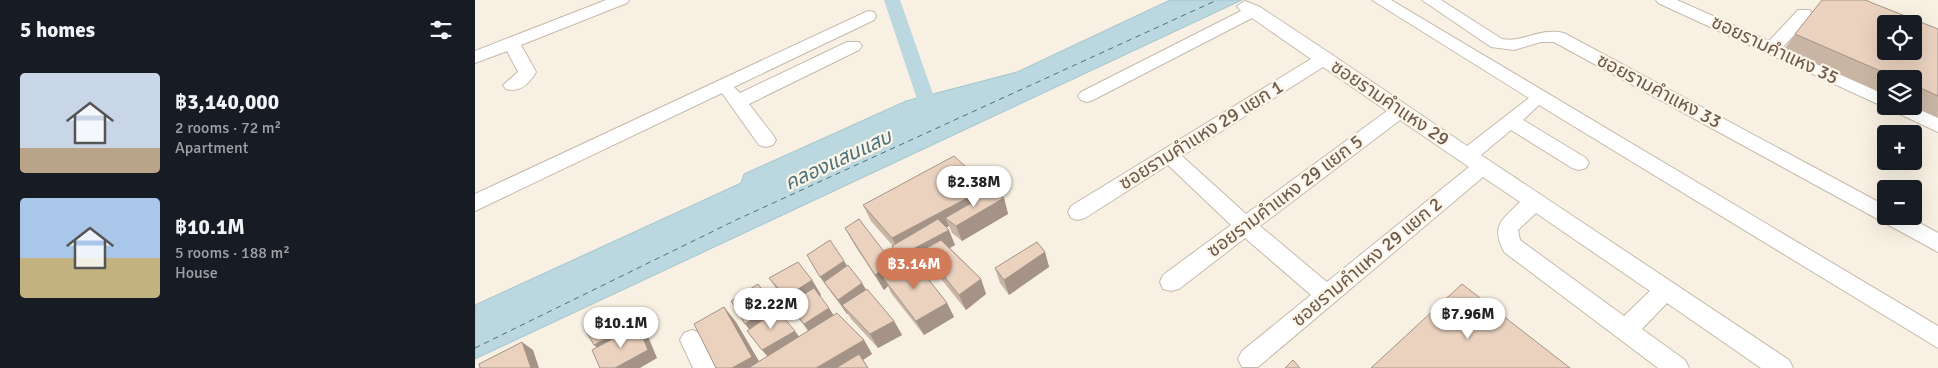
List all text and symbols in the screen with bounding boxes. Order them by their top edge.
street label: ซอยรามคำแหง 35 [1708,10,1842,90]
map controls [1877,15,1922,225]
button: locate [1877,15,1922,60]
icon: filters [427,16,455,44]
text: 5 homes [20,17,95,43]
street label: ซอยรามคำแหง 33 [1593,48,1725,134]
street label: ซอยรามคำแหง 29 [1326,55,1454,151]
button: layers [1877,70,1922,115]
street label: ซอยรามคำแหง 29 แยก 1 [1114,75,1288,195]
text: ฿3,140,000 [175,89,279,115]
icon: home [60,93,120,153]
text: 2 rooms · 72 m² [175,118,281,138]
water label: คลองแสนแสบ [780,123,897,196]
button: + [1877,125,1922,170]
street label: ซอยรามคำแหง 29 แยก 5 [1202,129,1368,263]
text: Apartment [175,138,248,158]
pin: ฿2.38M [933,166,1015,208]
text: ฿2.38M [947,172,1001,192]
button: − [1877,180,1922,225]
street label: ซอยรามคำแหง 29 แยก 2 [1287,192,1447,332]
text: ฿10.1M [175,214,245,240]
icon: home [60,218,120,278]
text: 5 rooms · 188 m² [175,243,290,263]
pin: ฿3.14M [873,248,955,290]
text: ฿3.14M [887,254,941,274]
text: House [175,263,218,283]
pin: ฿2.22M [730,288,812,330]
text: ฿2.22M [744,294,798,314]
pin: ฿7.96M [1427,298,1509,340]
text: ฿7.96M [1441,304,1495,324]
pin: ฿10.1M [580,306,662,349]
text: ฿10.1M [594,313,648,333]

